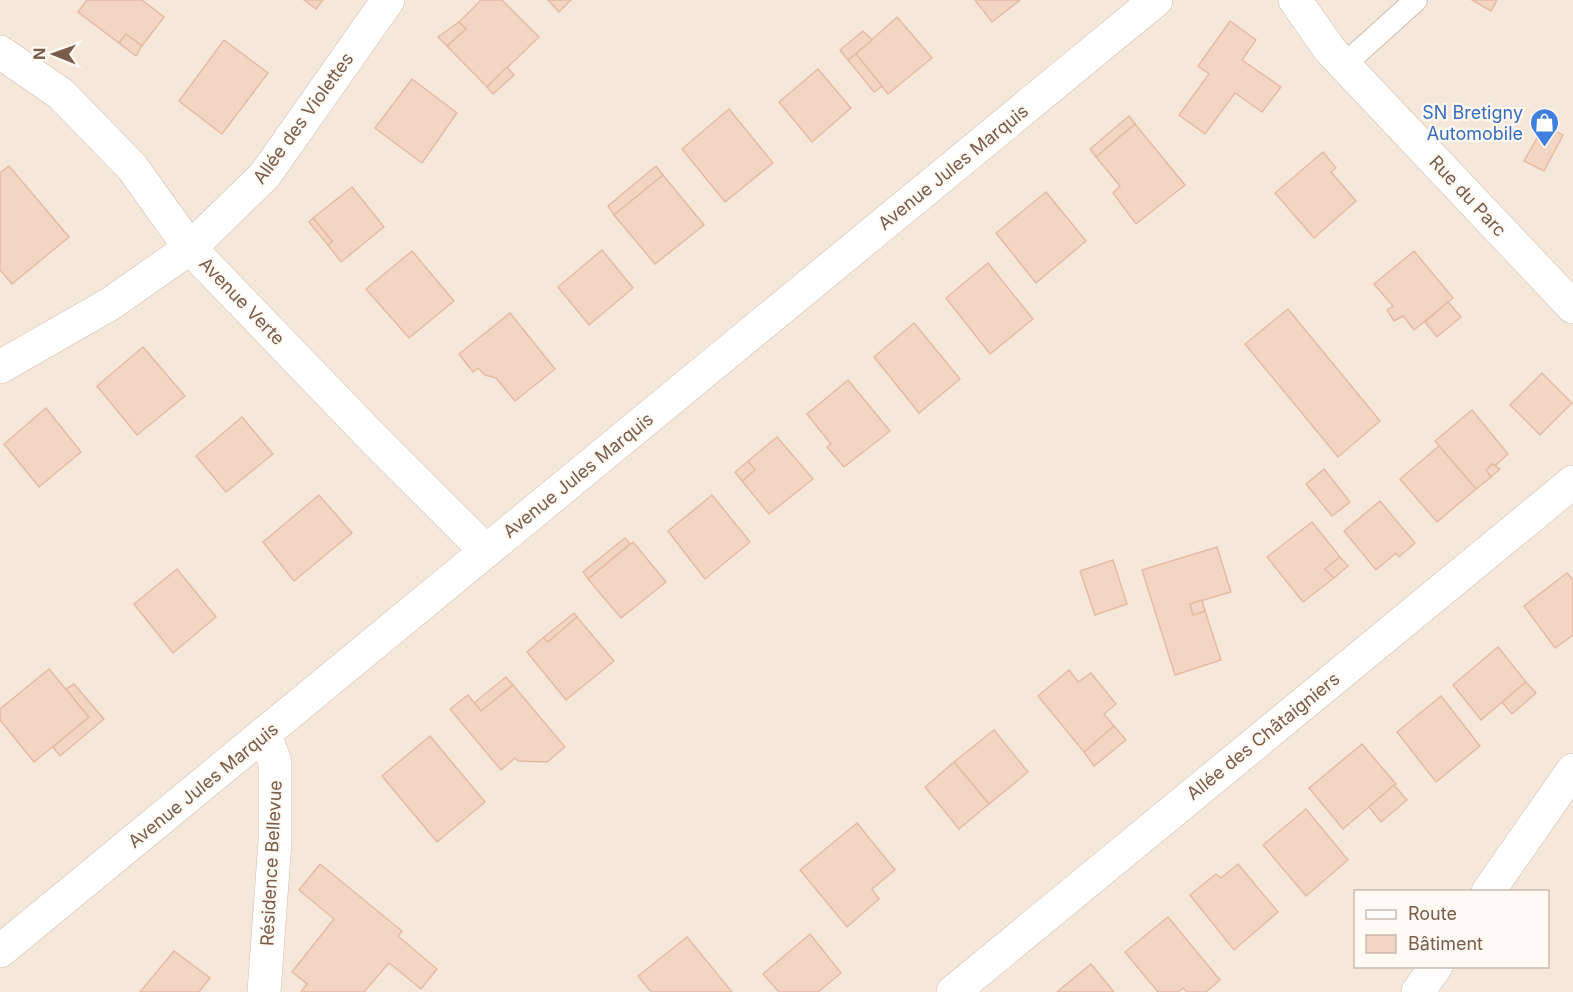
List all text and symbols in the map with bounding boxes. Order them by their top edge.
north arrow [24,24,84,84]
text: N [29,47,49,60]
street label: Allée des Violettes [248,48,358,188]
street label: Avenue Jules Marquis [874,100,1032,234]
place label: SN Bretigny Automobile [1422,102,1523,144]
shop icon: SN Bretigny Automobile [1528,106,1560,148]
street label: Rue du Parc [1425,151,1511,241]
street label: Avenue Verte [195,253,289,349]
street label: Avenue Jules Marquis [499,408,657,542]
street label: Allée des Châtaigniers [1182,668,1344,804]
street label: Avenue Jules Marquis [124,718,282,852]
street label: Résidence Bellevue [256,780,286,946]
legend [1354,890,1549,968]
text: Route [1408,903,1457,924]
text: Bâtiment [1408,933,1483,954]

